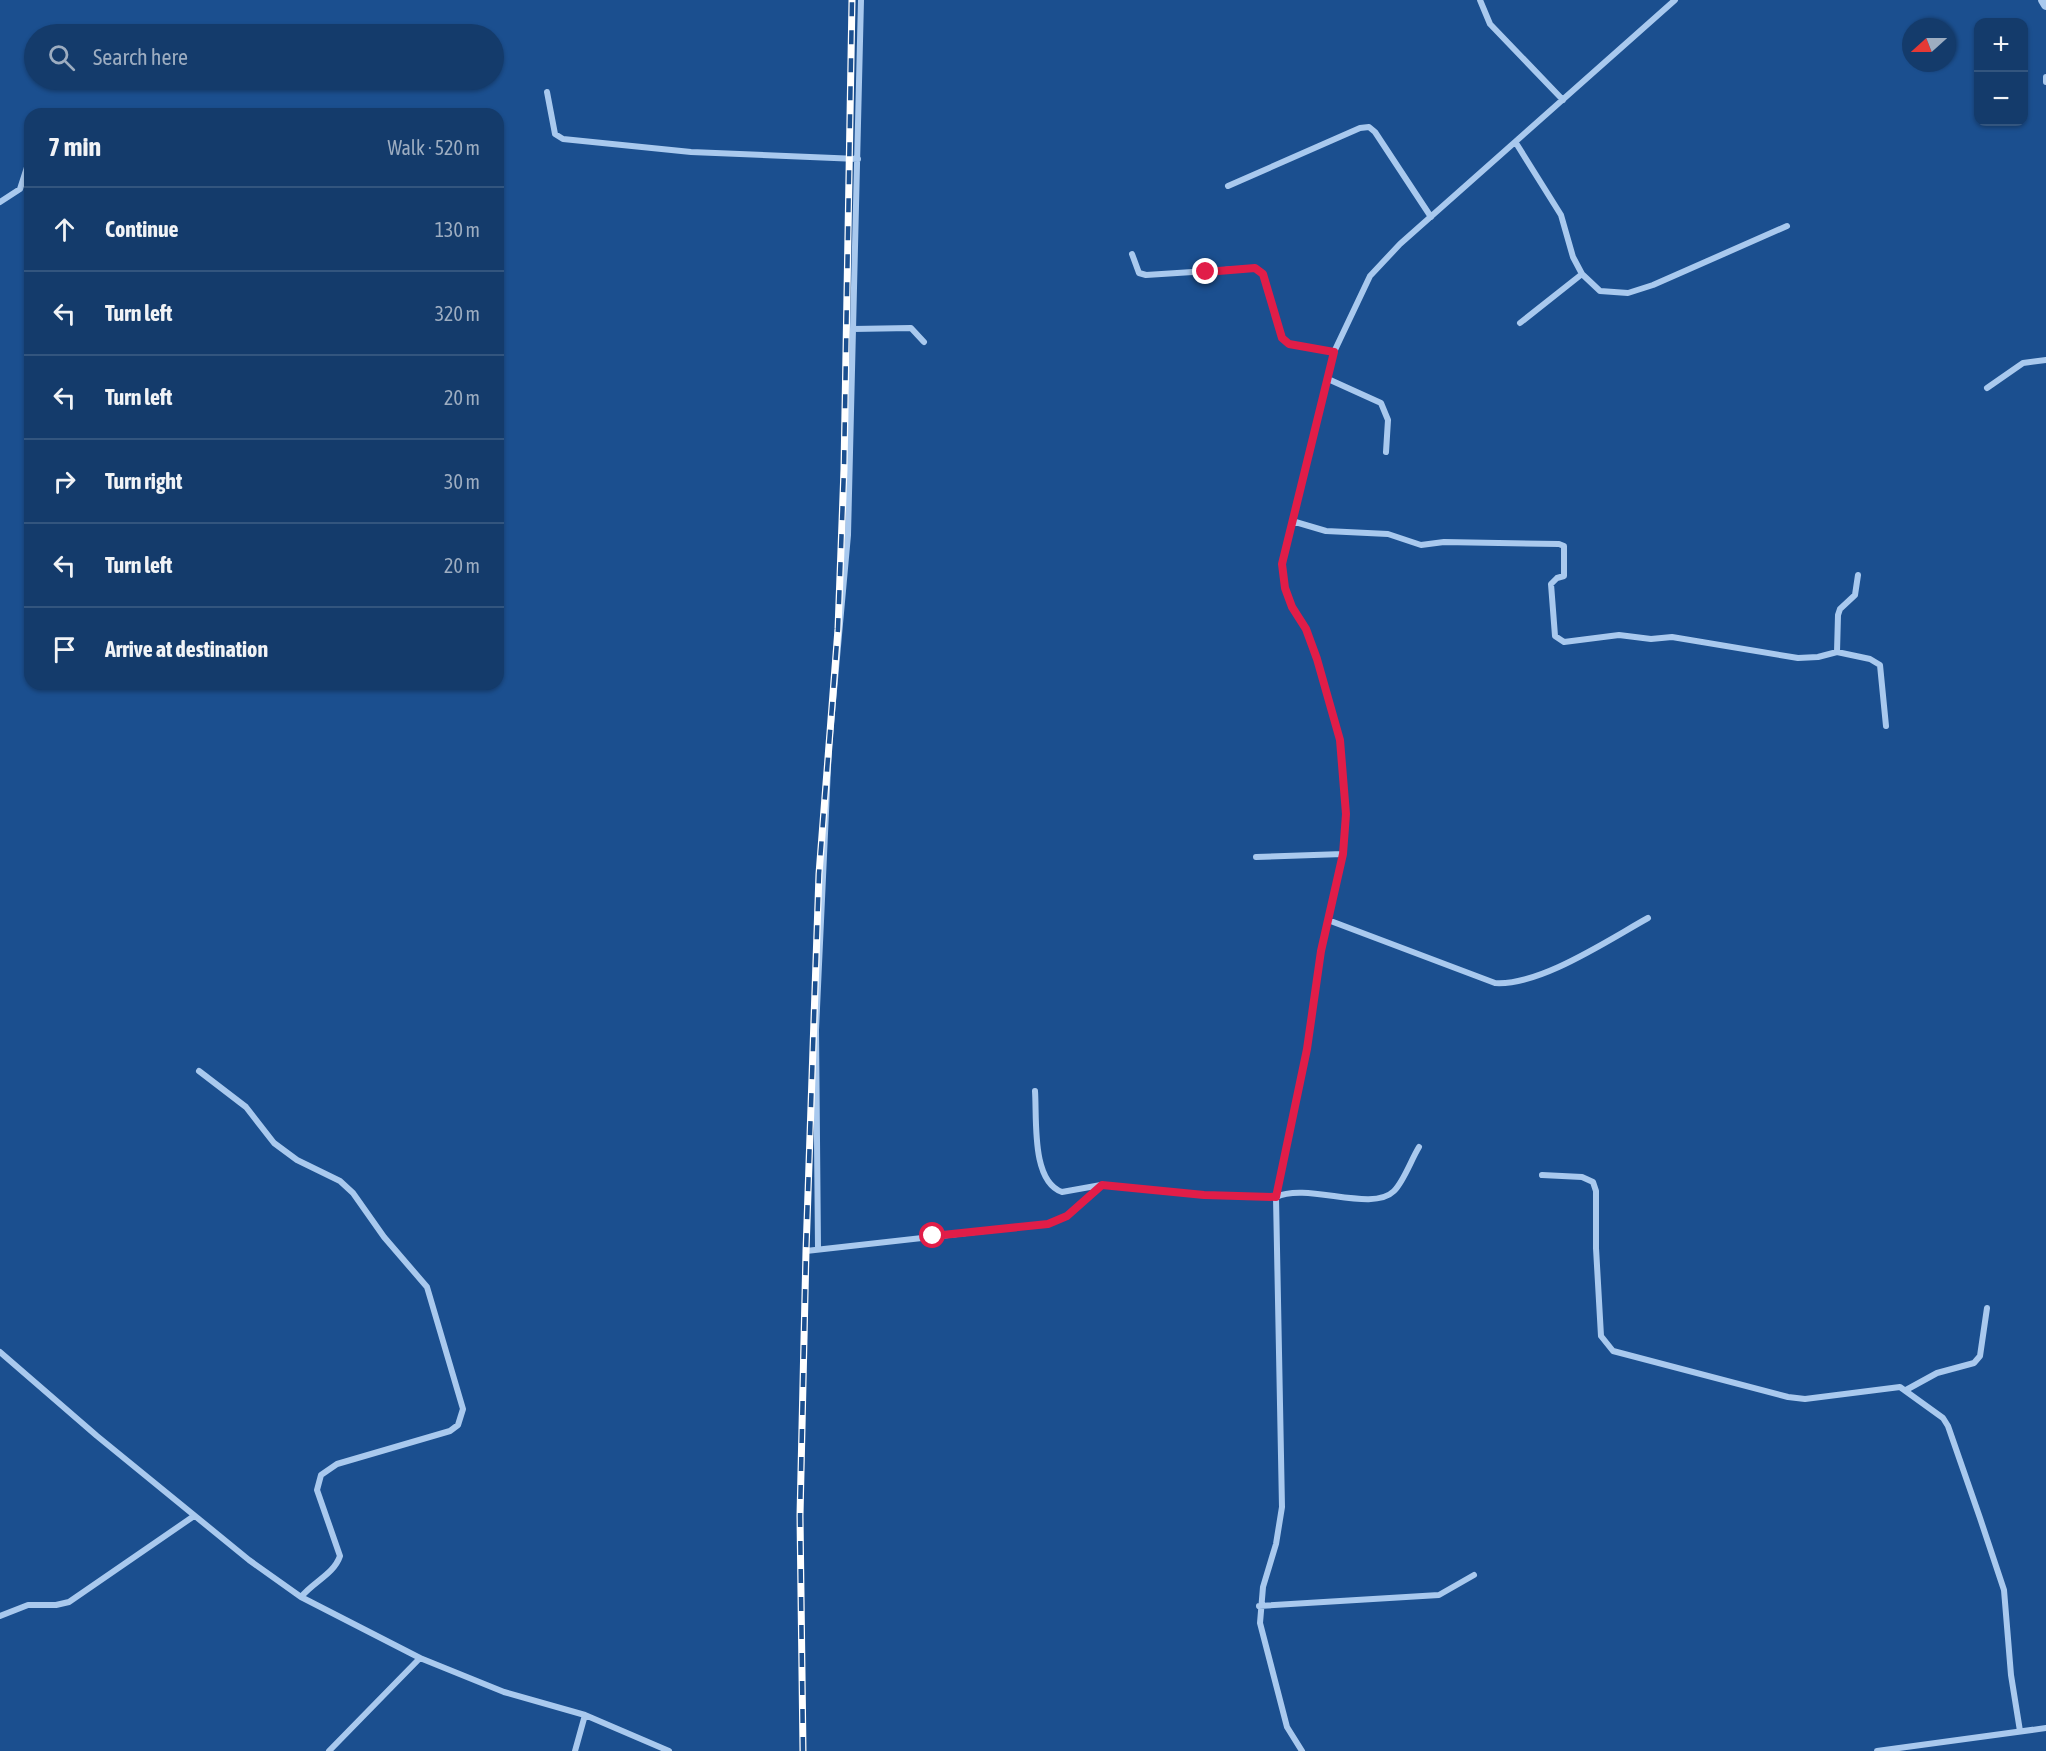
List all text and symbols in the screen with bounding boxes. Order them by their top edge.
north arrow [1902,18,1956,72]
map controls [1974,18,2028,126]
button: + [1974,18,2028,72]
search box [24,24,504,90]
icon: search [45,41,78,74]
text: Search here [93,44,188,70]
button: − [1974,72,2028,126]
text: 7 min [48,132,101,162]
text: Walk · 520 m [388,136,480,159]
icon: ahead [48,213,81,246]
text: Continue [105,216,179,242]
text: 130 m [435,218,480,241]
route end [1192,258,1218,284]
icon: left [48,297,81,330]
text: Turn left [105,300,172,326]
text: 320 m [435,302,480,325]
icon: left [48,381,81,414]
text: Turn left [105,384,172,410]
text: 20 m [444,386,480,409]
icon: right [48,465,81,498]
text: Turn right [105,468,182,494]
text: 30 m [444,470,480,493]
icon: left [48,549,81,582]
text: Turn left [105,552,172,578]
text: 20 m [444,554,480,577]
icon: arrive [48,633,81,666]
text: Arrive at destination [105,636,268,662]
route start [919,1222,945,1248]

